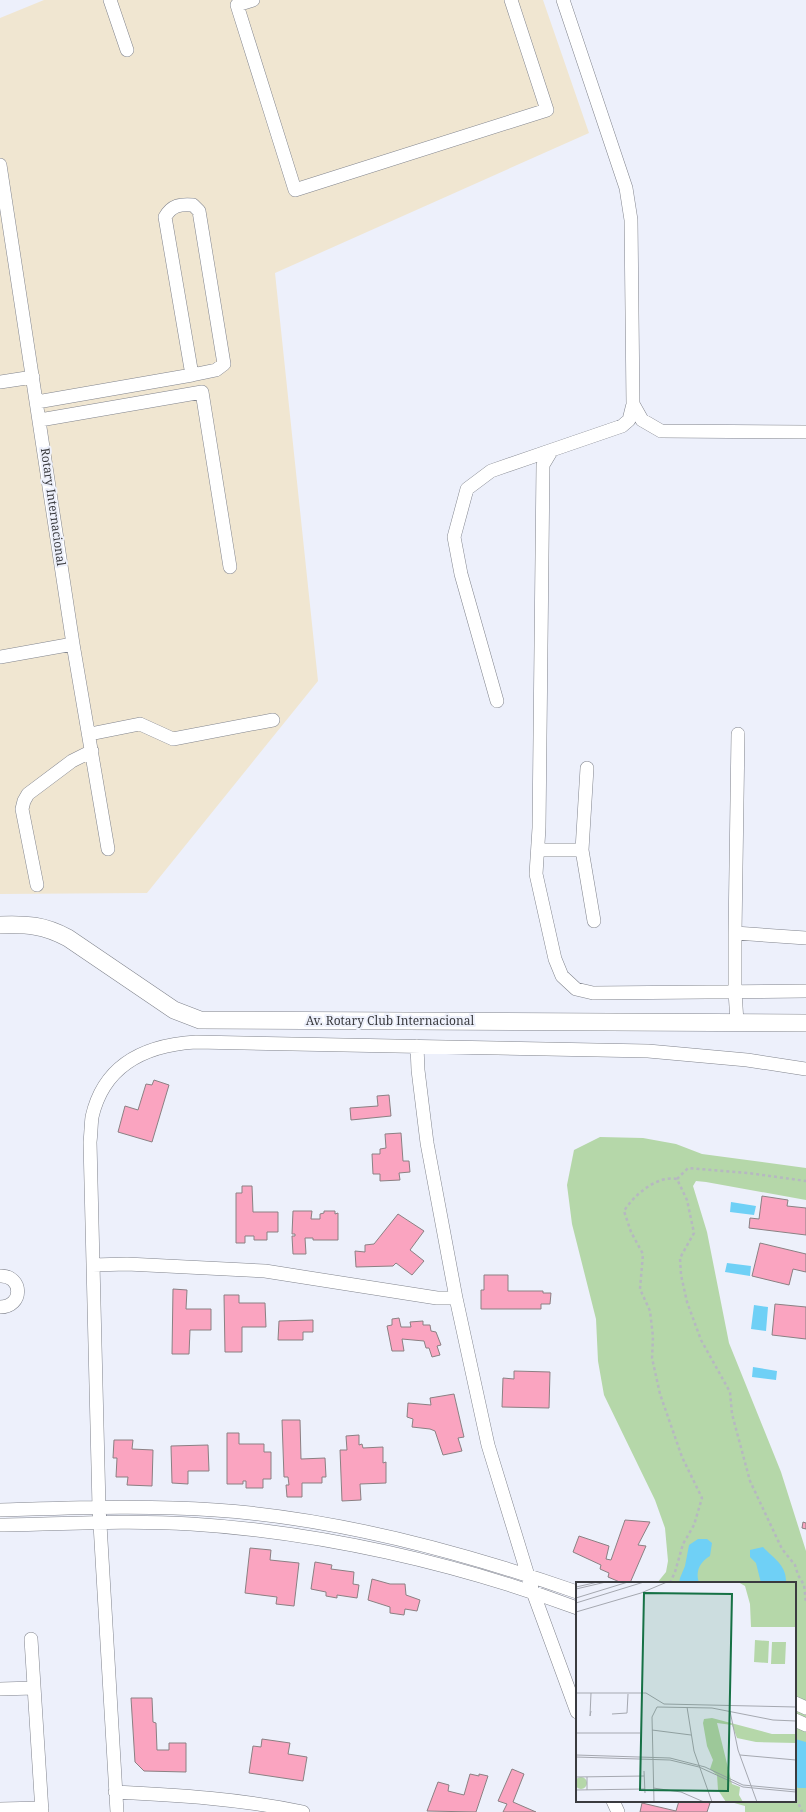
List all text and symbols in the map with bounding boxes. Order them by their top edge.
street label: Rotary Internacional [37,447,70,567]
street label: Av. Rotary Club Internacional [306,1012,474,1029]
inset map [576,1582,796,1802]

